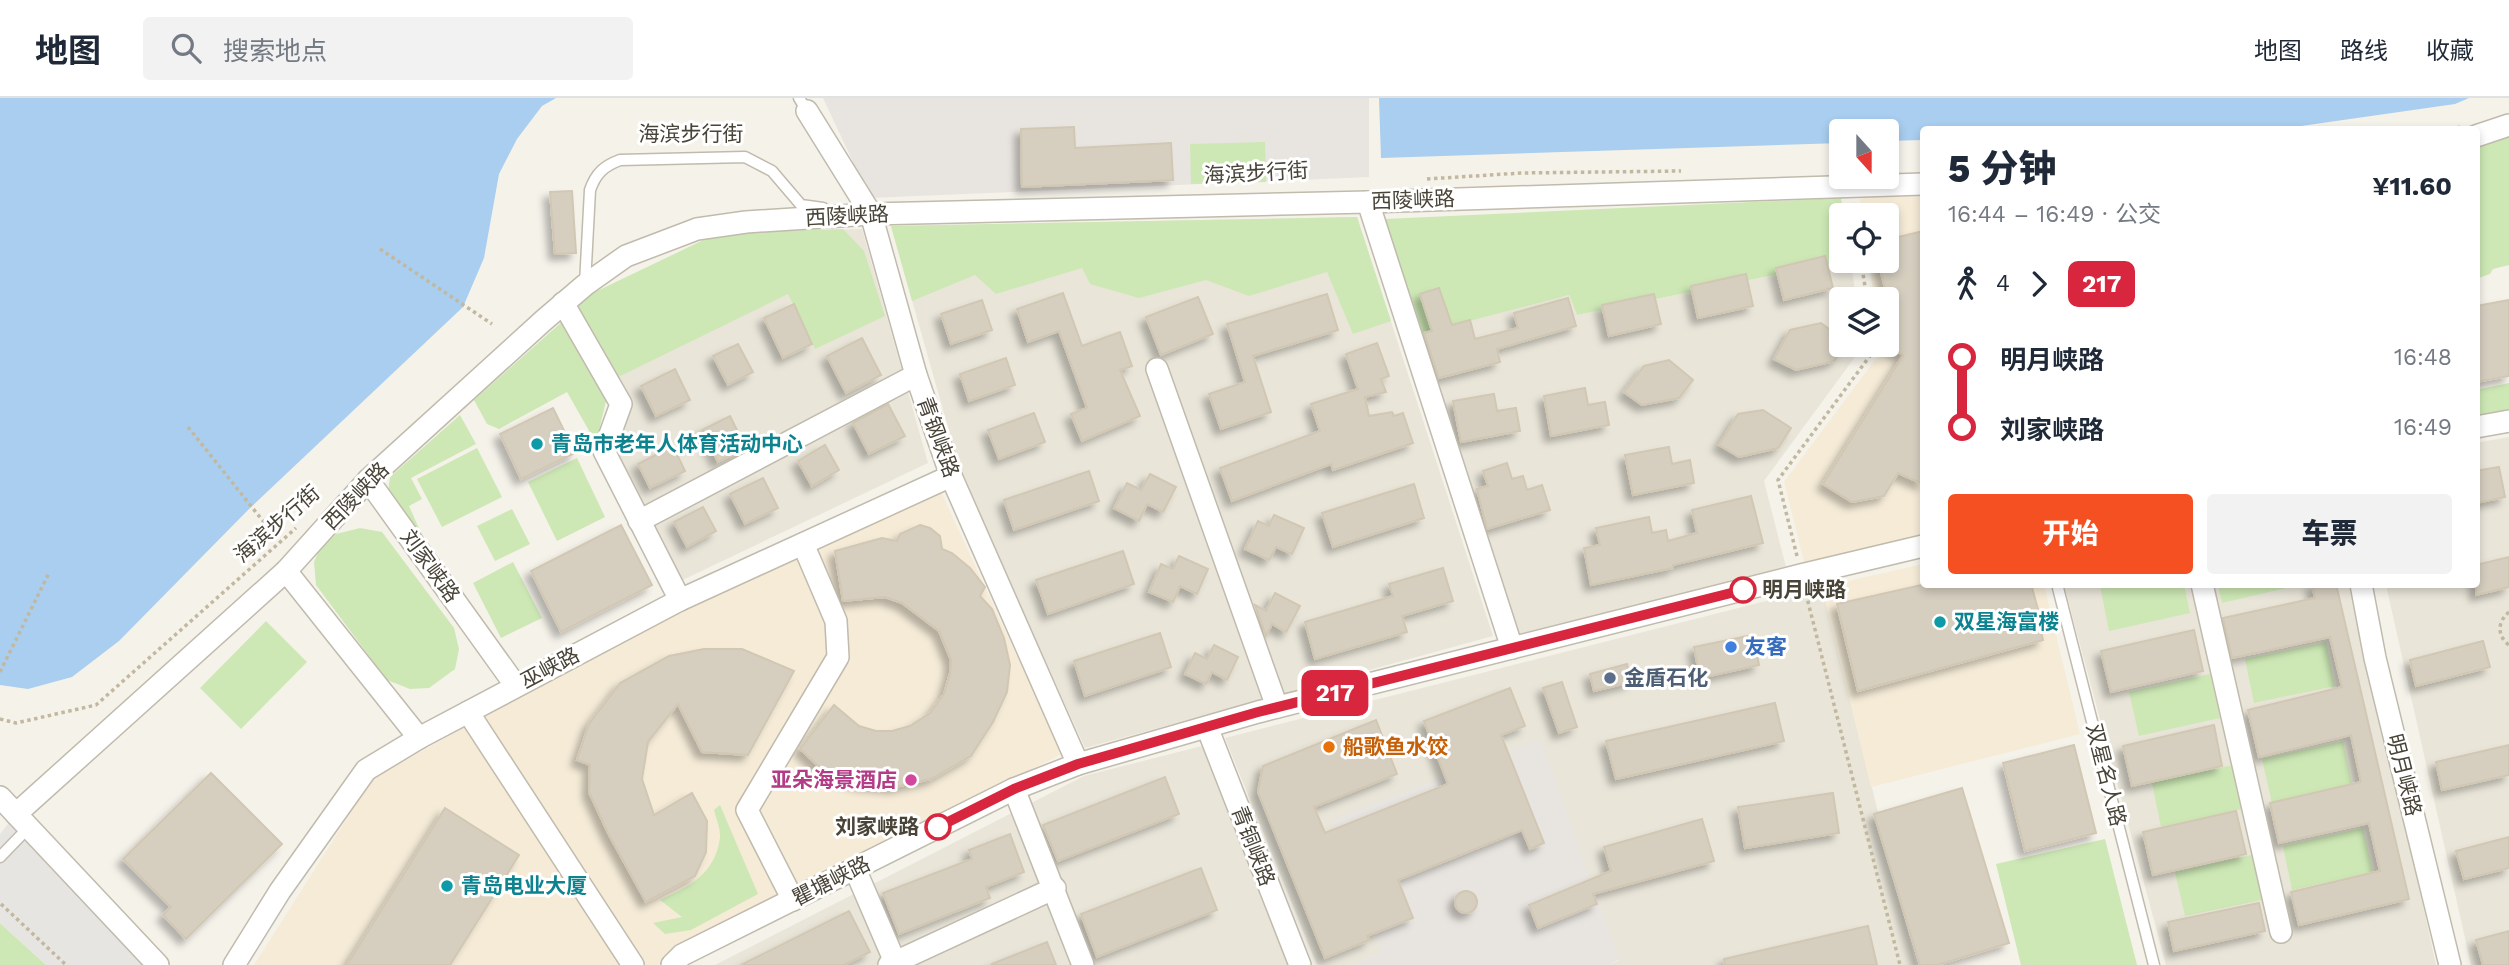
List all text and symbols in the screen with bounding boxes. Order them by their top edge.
search box [143,17,633,80]
icon: search [167,29,205,67]
text: 地图 [35,31,101,70]
text: 搜索地点 [223,36,327,66]
text: 地图 [2254,37,2302,65]
text: 路线 [2340,37,2388,65]
text: 收藏 [2426,37,2474,65]
north arrow [1829,119,1899,189]
map controls [1829,119,1899,357]
street label: 海滨步行街 [639,121,744,146]
text: 5 分钟 [1948,147,2056,191]
street label: 海滨步行街 [1203,157,1309,188]
text: ¥11.60 [2372,171,2452,201]
street label: 西陵峡路 [1371,186,1455,213]
street label: 西陵峡路 [804,201,890,230]
text: 16:44 – 16:49 · 公交 [1948,201,2161,228]
button: locate [1829,203,1899,273]
icon: walk [1948,265,1986,303]
icon: forward [2020,265,2058,303]
text: 4 [1996,270,2010,297]
text: 217 [2082,270,2121,298]
button: layers [1829,287,1899,357]
text: 16:48 [2394,344,2452,371]
text: 明月峡路 [2000,345,2104,375]
street label: 青钢峡路 [912,393,965,481]
text: 16:49 [2394,414,2452,441]
text: 刘家峡路 [2000,415,2104,445]
place label: 青岛市老年人体育活动中心 [551,431,803,456]
marker: 青岛市老年人体育活动中心 [529,436,545,452]
street label: 西陵峡路 [317,457,394,535]
street label: 海滨步行街 [229,480,324,567]
button: 开始 [1948,494,2193,574]
button: 车票 [2207,494,2452,574]
street label: 刘家峡路 [396,524,465,607]
marker: 明月峡路 [1730,577,1756,603]
place label: 明月峡路 [1762,577,1846,602]
place label: 双星海富楼 [1954,609,2059,634]
marker: 双星海富楼 [1932,614,1948,630]
place label: 友客 [1745,634,1787,659]
marker: 友客 [1723,639,1739,655]
street label: 巫峡路 [516,642,583,693]
place label: 金盾石化 [1624,665,1708,690]
line badge: 217 [1295,670,1375,716]
marker: 金盾石化 [1602,670,1618,686]
text: 217 [1315,679,1355,707]
street label: 双星名人路 [2082,721,2131,829]
street label: 明月峡路 [2382,731,2427,819]
place label: 船歌鱼水饺 [1343,734,1448,759]
marker: 船歌鱼水饺 [1321,739,1337,755]
place label: 亚朵海景酒店 [771,767,897,792]
marker: 亚朵海景酒店 [903,772,919,788]
street label: 青铜峡路 [1227,802,1280,890]
place label: 刘家峡路 [835,814,919,839]
marker: 刘家峡路 [925,814,951,840]
street label: 瞿塘峡路 [788,850,874,911]
place label: 青岛电业大厦 [461,873,587,898]
marker: 青岛电业大厦 [439,878,455,894]

